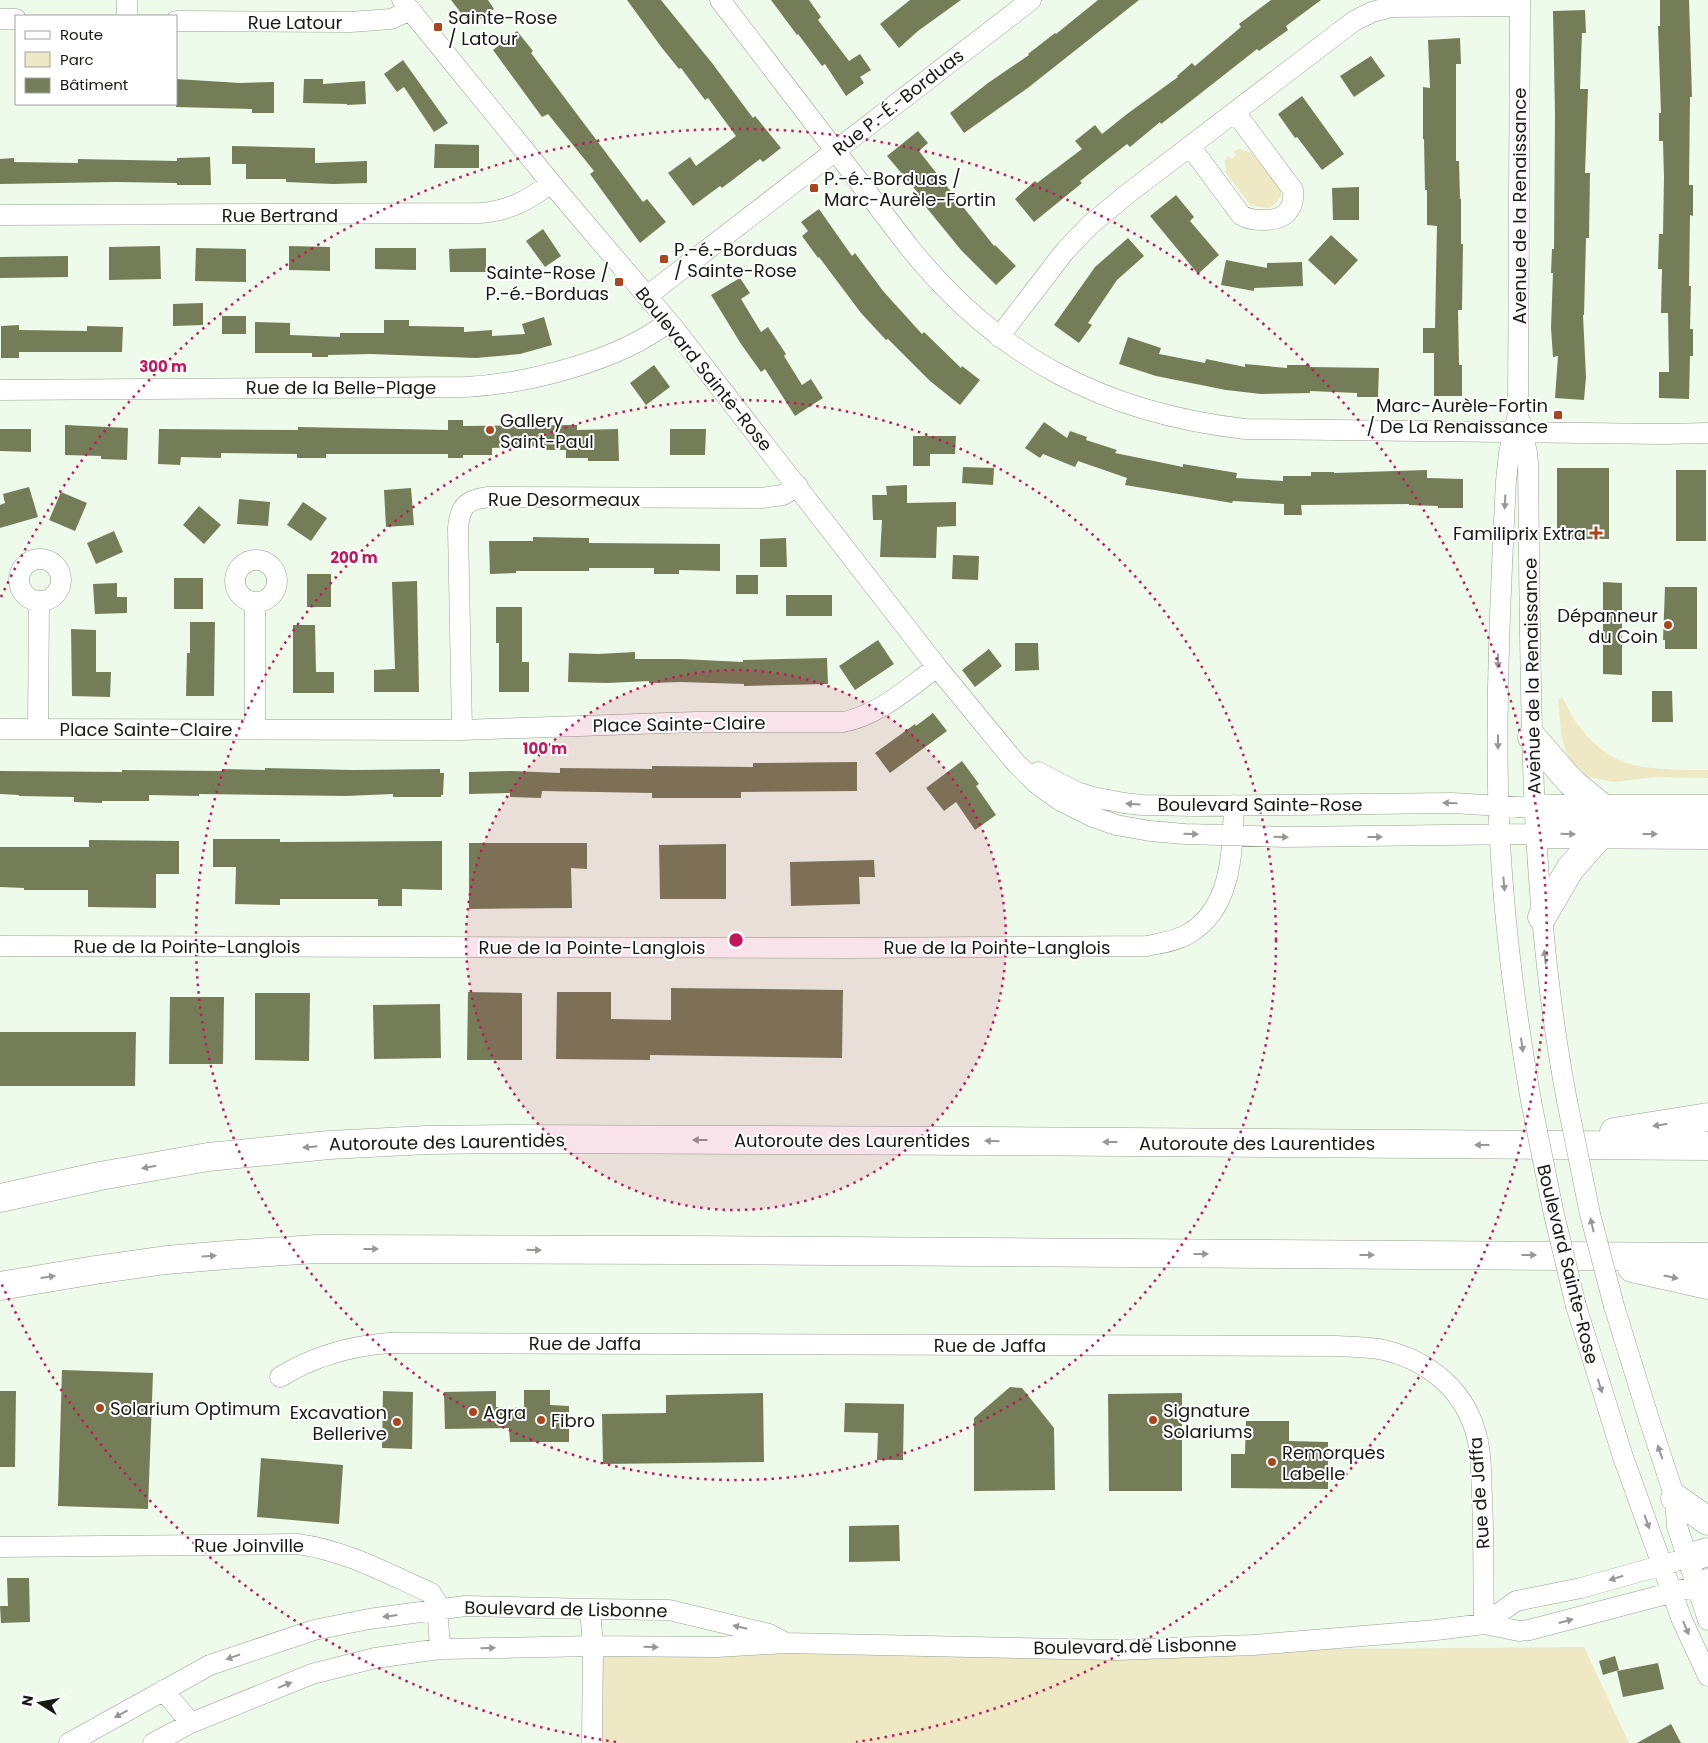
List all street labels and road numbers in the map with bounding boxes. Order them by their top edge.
street label: Rue Latour [248,10,343,35]
street label: Rue P.-É.-Borduas [827,43,969,161]
street label: Avenue de la Renaissance [1507,88,1532,324]
street label: Rue Bertrand [222,203,338,228]
street label: Boulevard Sainte-Rose [630,281,778,457]
street label: Rue de la Belle-Plage [246,375,436,400]
street label: Rue Desormeaux [488,487,640,512]
street label: Avenue de la Renaissance [1517,557,1547,795]
street label: Place Sainte-Claire [592,710,766,738]
street label: Place Sainte-Claire [59,717,233,742]
street label: Boulevard Sainte-Rose [1158,792,1362,817]
street label: Rue de la Pointe-Langlois [74,934,300,959]
street label: Rue de la Pointe-Langlois [479,935,705,960]
street label: Rue de la Pointe-Langlois [884,935,1110,960]
street label: Autoroute des Laurentides [329,1127,565,1157]
street label: Autoroute des Laurentides [734,1128,970,1153]
street label: Autoroute des Laurentides [1139,1131,1375,1156]
street label: Boulevard Sainte-Rose [1531,1162,1605,1366]
street label: Rue de Jaffa [529,1331,641,1356]
street label: Rue de Jaffa [934,1333,1046,1358]
street label: Rue de Jaffa [1463,1436,1495,1550]
street label: Rue Joinville [194,1533,304,1558]
street label: Boulevard de Lisbonne [464,1595,668,1623]
street label: Boulevard de Lisbonne [1033,1632,1237,1660]

